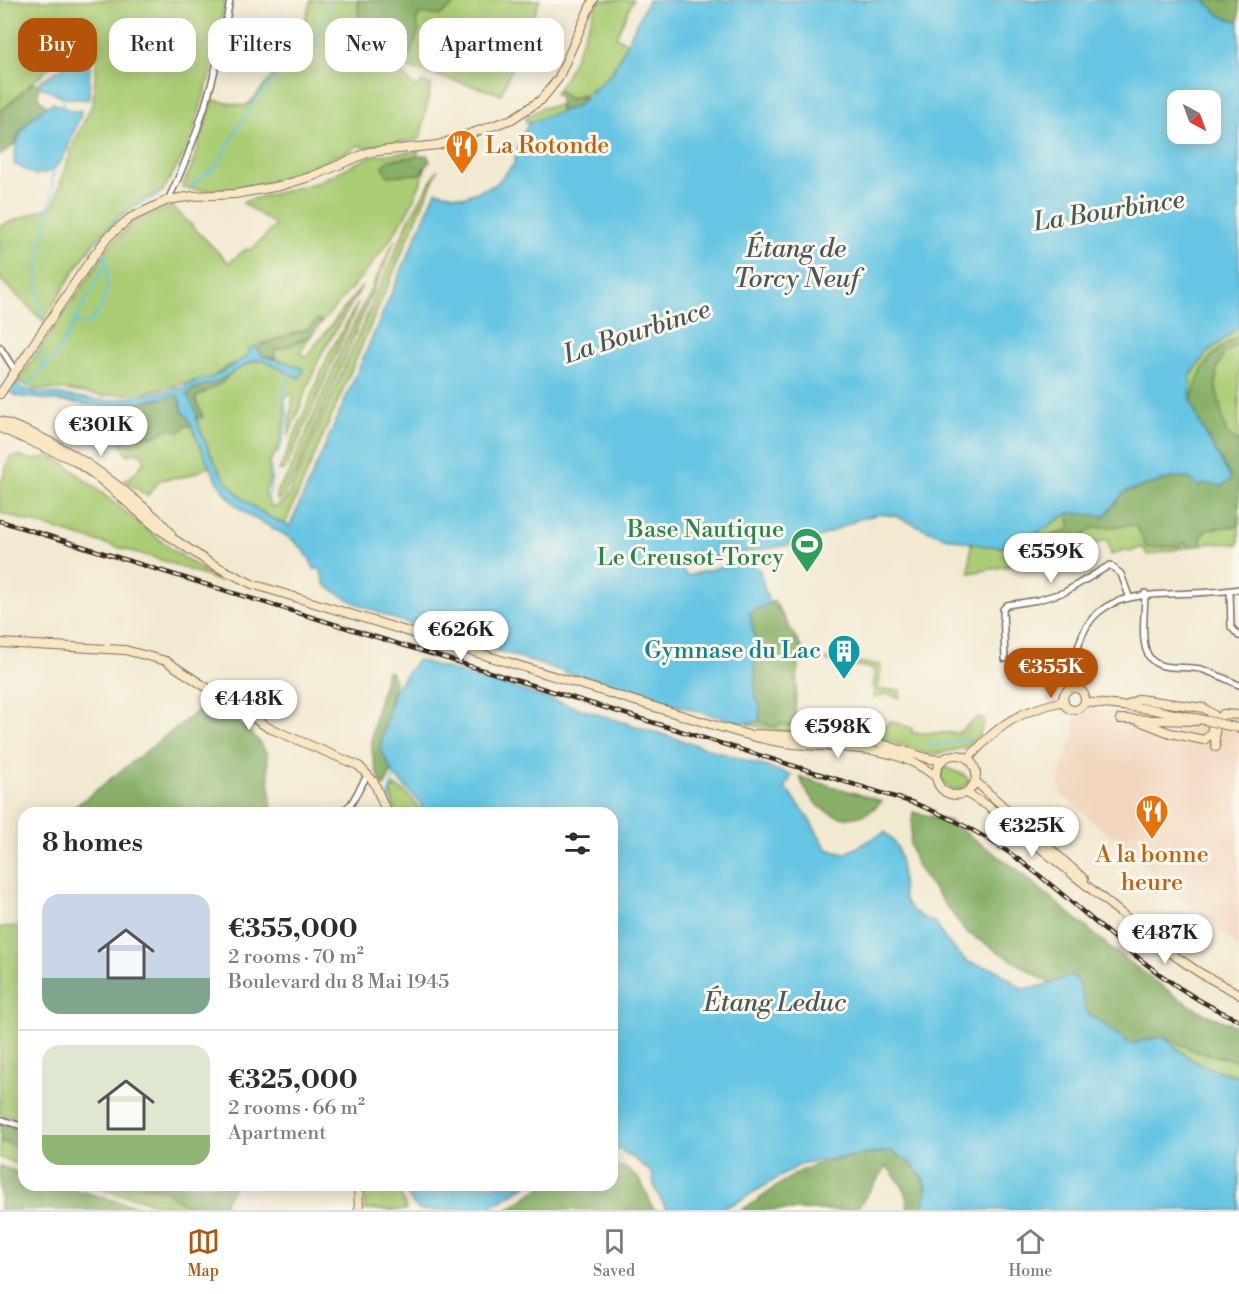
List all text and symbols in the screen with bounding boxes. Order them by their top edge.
chip: Buy [18,18,97,72]
chip: Rent [109,18,196,72]
chip: Filters [208,18,313,72]
chip: New [325,18,407,72]
chip: Apartment [419,18,564,72]
north arrow [1167,90,1221,144]
map controls [1167,90,1221,144]
restaurant icon: La Rotonde [444,128,480,175]
place label: La Rotonde [485,131,609,161]
water label: La Bourbince [1030,183,1187,239]
water label: Étang de Torcy Neuf [733,231,864,295]
water label: La Bourbince [559,293,714,371]
pin: €301K [59,406,143,457]
text: €301K [69,413,133,438]
place label: Base Nautique Le Creusot-Torcy [597,515,784,573]
sports icon: Base Nautique Le Creusot-Torcy [789,526,825,573]
pin: €559K [1009,533,1093,584]
text: €559K [1018,540,1084,565]
pin: €626K [419,611,503,662]
text: €626K [428,618,494,643]
building icon: Gymnase du Lac [826,633,862,680]
place label: Gymnase du Lac [644,636,821,666]
pin: €355K [1009,648,1093,699]
text: €355K [1018,655,1084,680]
pin: €448K [207,680,291,731]
text: €448K [214,687,284,712]
pin: €598K [796,708,880,759]
text: €598K [805,715,871,740]
restaurant icon: A la bonne heure [1134,793,1170,840]
pin: €325K [990,807,1074,858]
text: €325K [999,814,1065,839]
text: 8 homes [42,827,143,859]
icon: filters [561,827,594,860]
place label: A la bonne heure [1094,840,1209,898]
text: €355,000 [228,913,358,945]
pin: €487K [1123,914,1207,965]
icon: home [90,918,162,990]
text: €487K [1132,921,1198,946]
text: 2 rooms · 70 m² [228,945,364,970]
text: Boulevard du 8 Mai 1945 [228,970,449,995]
water label: Étang Leduc [703,985,846,1019]
text: €325,000 [228,1064,358,1096]
icon: home [90,1069,162,1141]
text: 2 rooms · 66 m² [228,1096,365,1121]
text: Apartment [228,1121,326,1146]
tab: Map [187,1225,220,1281]
tab: Saved [593,1225,635,1281]
tab: Home [1008,1225,1052,1281]

